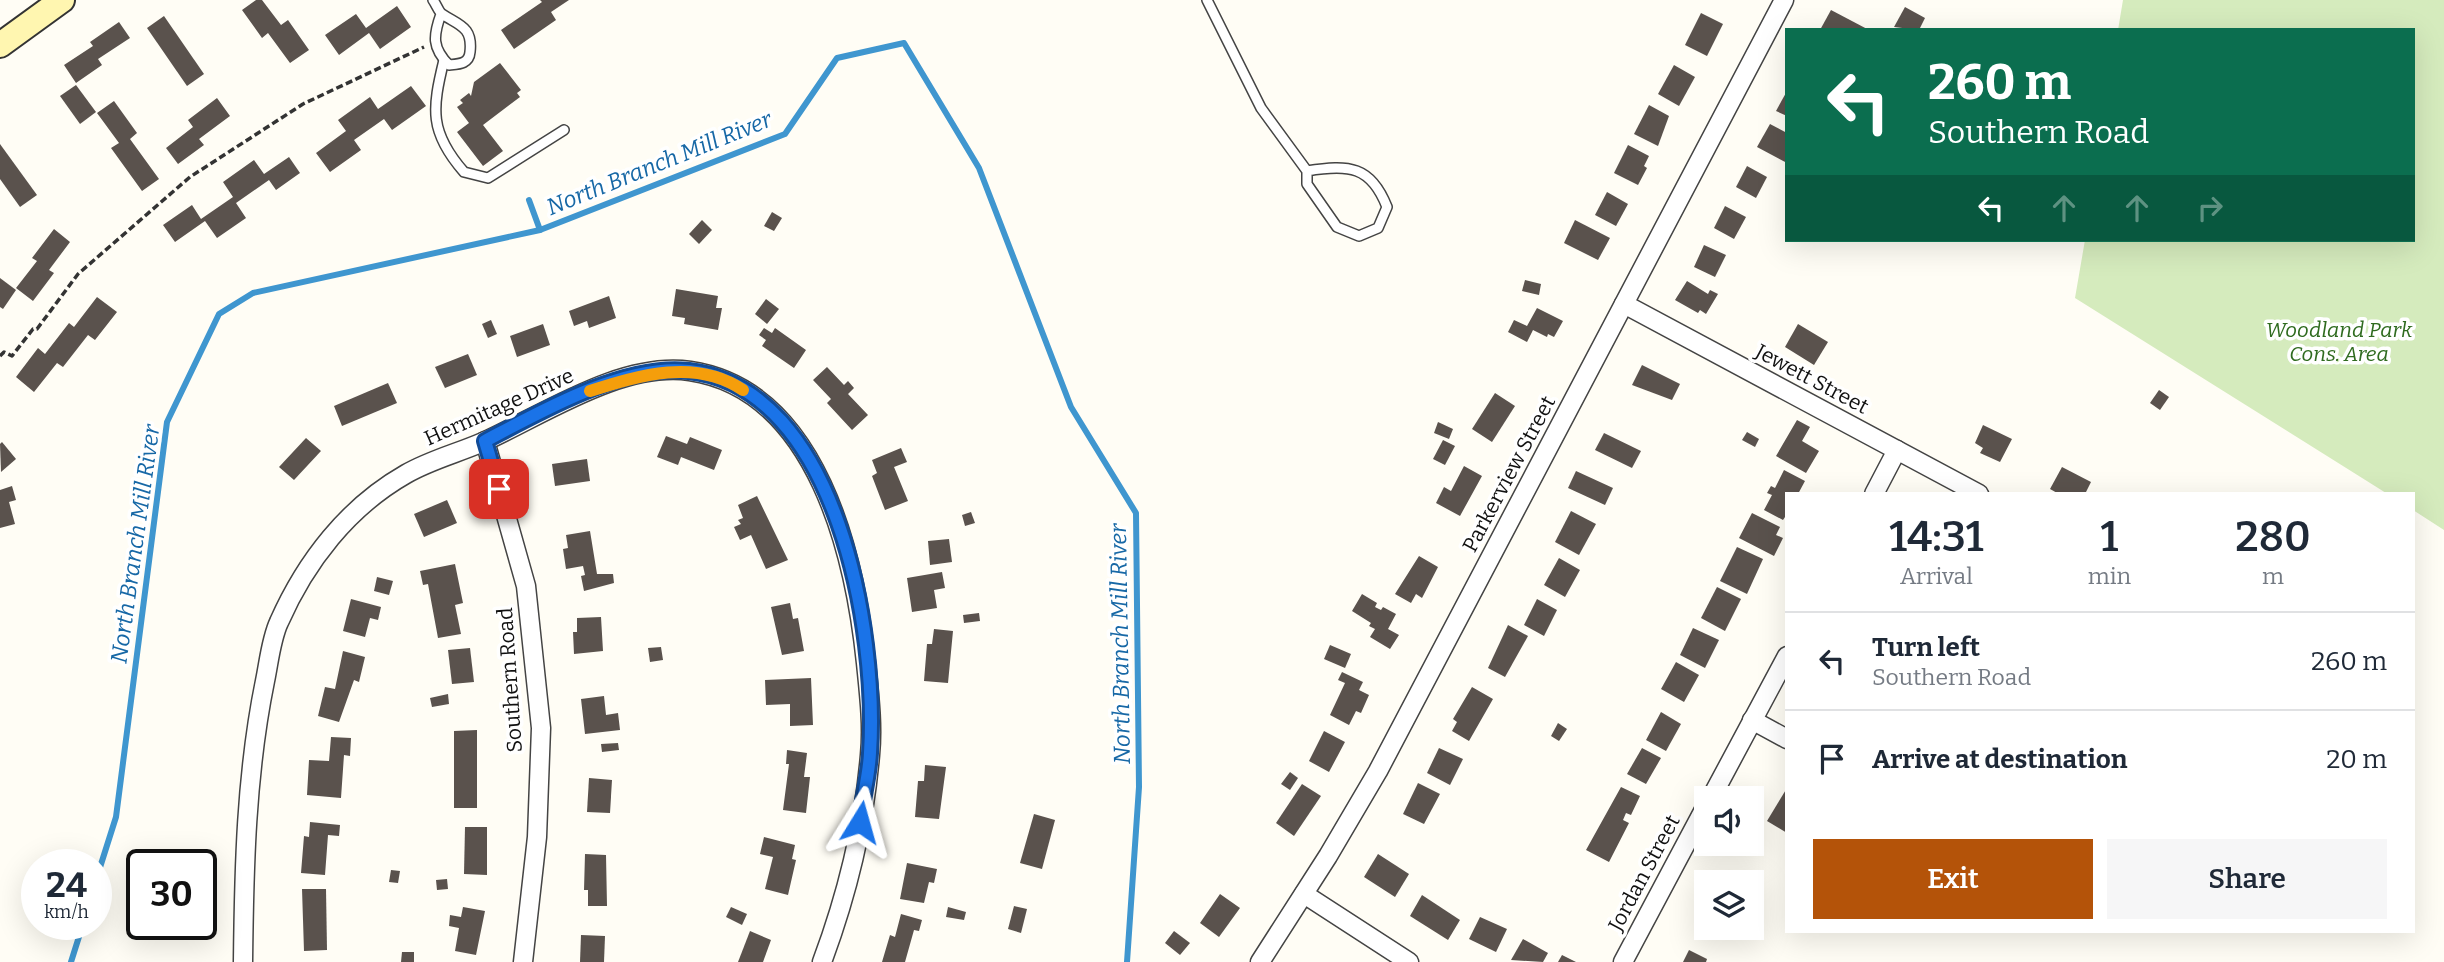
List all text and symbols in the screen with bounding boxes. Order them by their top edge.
text: 260 m [1928,53,2071,112]
icon: left [1813,56,1904,147]
water label: North Branch Mill River [542,104,777,221]
text: Southern Road [1928,113,2149,151]
icon: left [1972,189,2010,227]
icon: ahead [2045,189,2083,227]
icon: ahead [2118,189,2156,227]
icon: right [2191,189,2229,227]
park label: Woodland Park Cons. Area [2266,317,2413,367]
street label: Jewett Street [1750,338,1873,420]
street label: Hermitage Drive [420,362,578,452]
street label: Parkerview Street [1457,391,1561,556]
water label: North Branch Mill River [104,421,166,665]
pin [469,459,529,519]
icon: arrive [480,470,518,508]
text: 14:31 [1889,512,1984,562]
text: 1 [2101,512,2118,562]
text: 280 [2235,512,2311,562]
water label: North Branch Mill River [1104,522,1136,764]
text: Arrival [1900,562,1973,590]
text: min [2088,562,2131,590]
text: m [2262,562,2284,590]
street label: Southern Road [492,607,528,753]
text: Turn left [1872,632,1980,663]
icon: left [1813,642,1851,680]
text: 260 m [2311,646,2387,677]
text: Southern Road [1872,663,2031,691]
icon: arrive [1813,740,1851,778]
text: Arrive at destination [1872,744,2127,775]
text: 20 m [2326,744,2387,775]
position arrow [823,785,897,859]
map controls [1694,786,1764,940]
button: sound [1694,786,1764,856]
street label: Jordan Street [1602,810,1686,936]
button: Exit [1813,839,2093,919]
button: Share [2107,839,2387,919]
speed limit sign: 30 [126,849,217,940]
text: 24 [46,864,87,906]
button: layers [1694,870,1764,940]
text: km/h [44,901,89,923]

